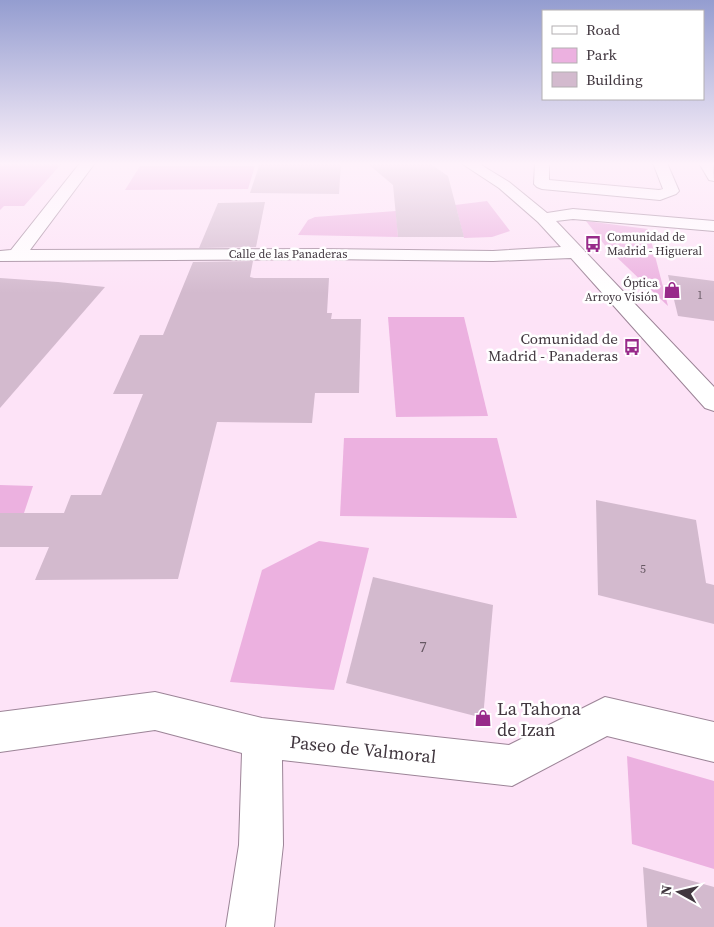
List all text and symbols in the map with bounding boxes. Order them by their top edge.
legend [542,10,704,100]
text: Road [586,19,620,40]
text: Park [586,44,618,65]
text: Building [586,69,643,90]
place label: Comunidad de Madrid - Higueral [607,229,703,259]
bus stop icon: Comunidad de Madrid - Higueral [583,234,603,254]
street label: Calle de las Panaderas [229,246,347,262]
place label: Óptica Arroyo Visión [585,275,659,305]
shop icon: Óptica Arroyo Visión [662,280,682,300]
house number: 1 [697,288,703,303]
place label: Comunidad de Madrid - Panaderas [488,328,618,366]
bus stop icon: Comunidad de Madrid - Panaderas [622,337,642,357]
house number: 5 [640,561,646,577]
house number: 7 [419,636,427,657]
place label: La Tahona de Izan [497,696,582,742]
shop icon: La Tahona de Izan [473,708,493,728]
street label: Paseo de Valmoral [289,729,437,769]
north arrow [654,867,704,917]
text: N [656,884,677,897]

